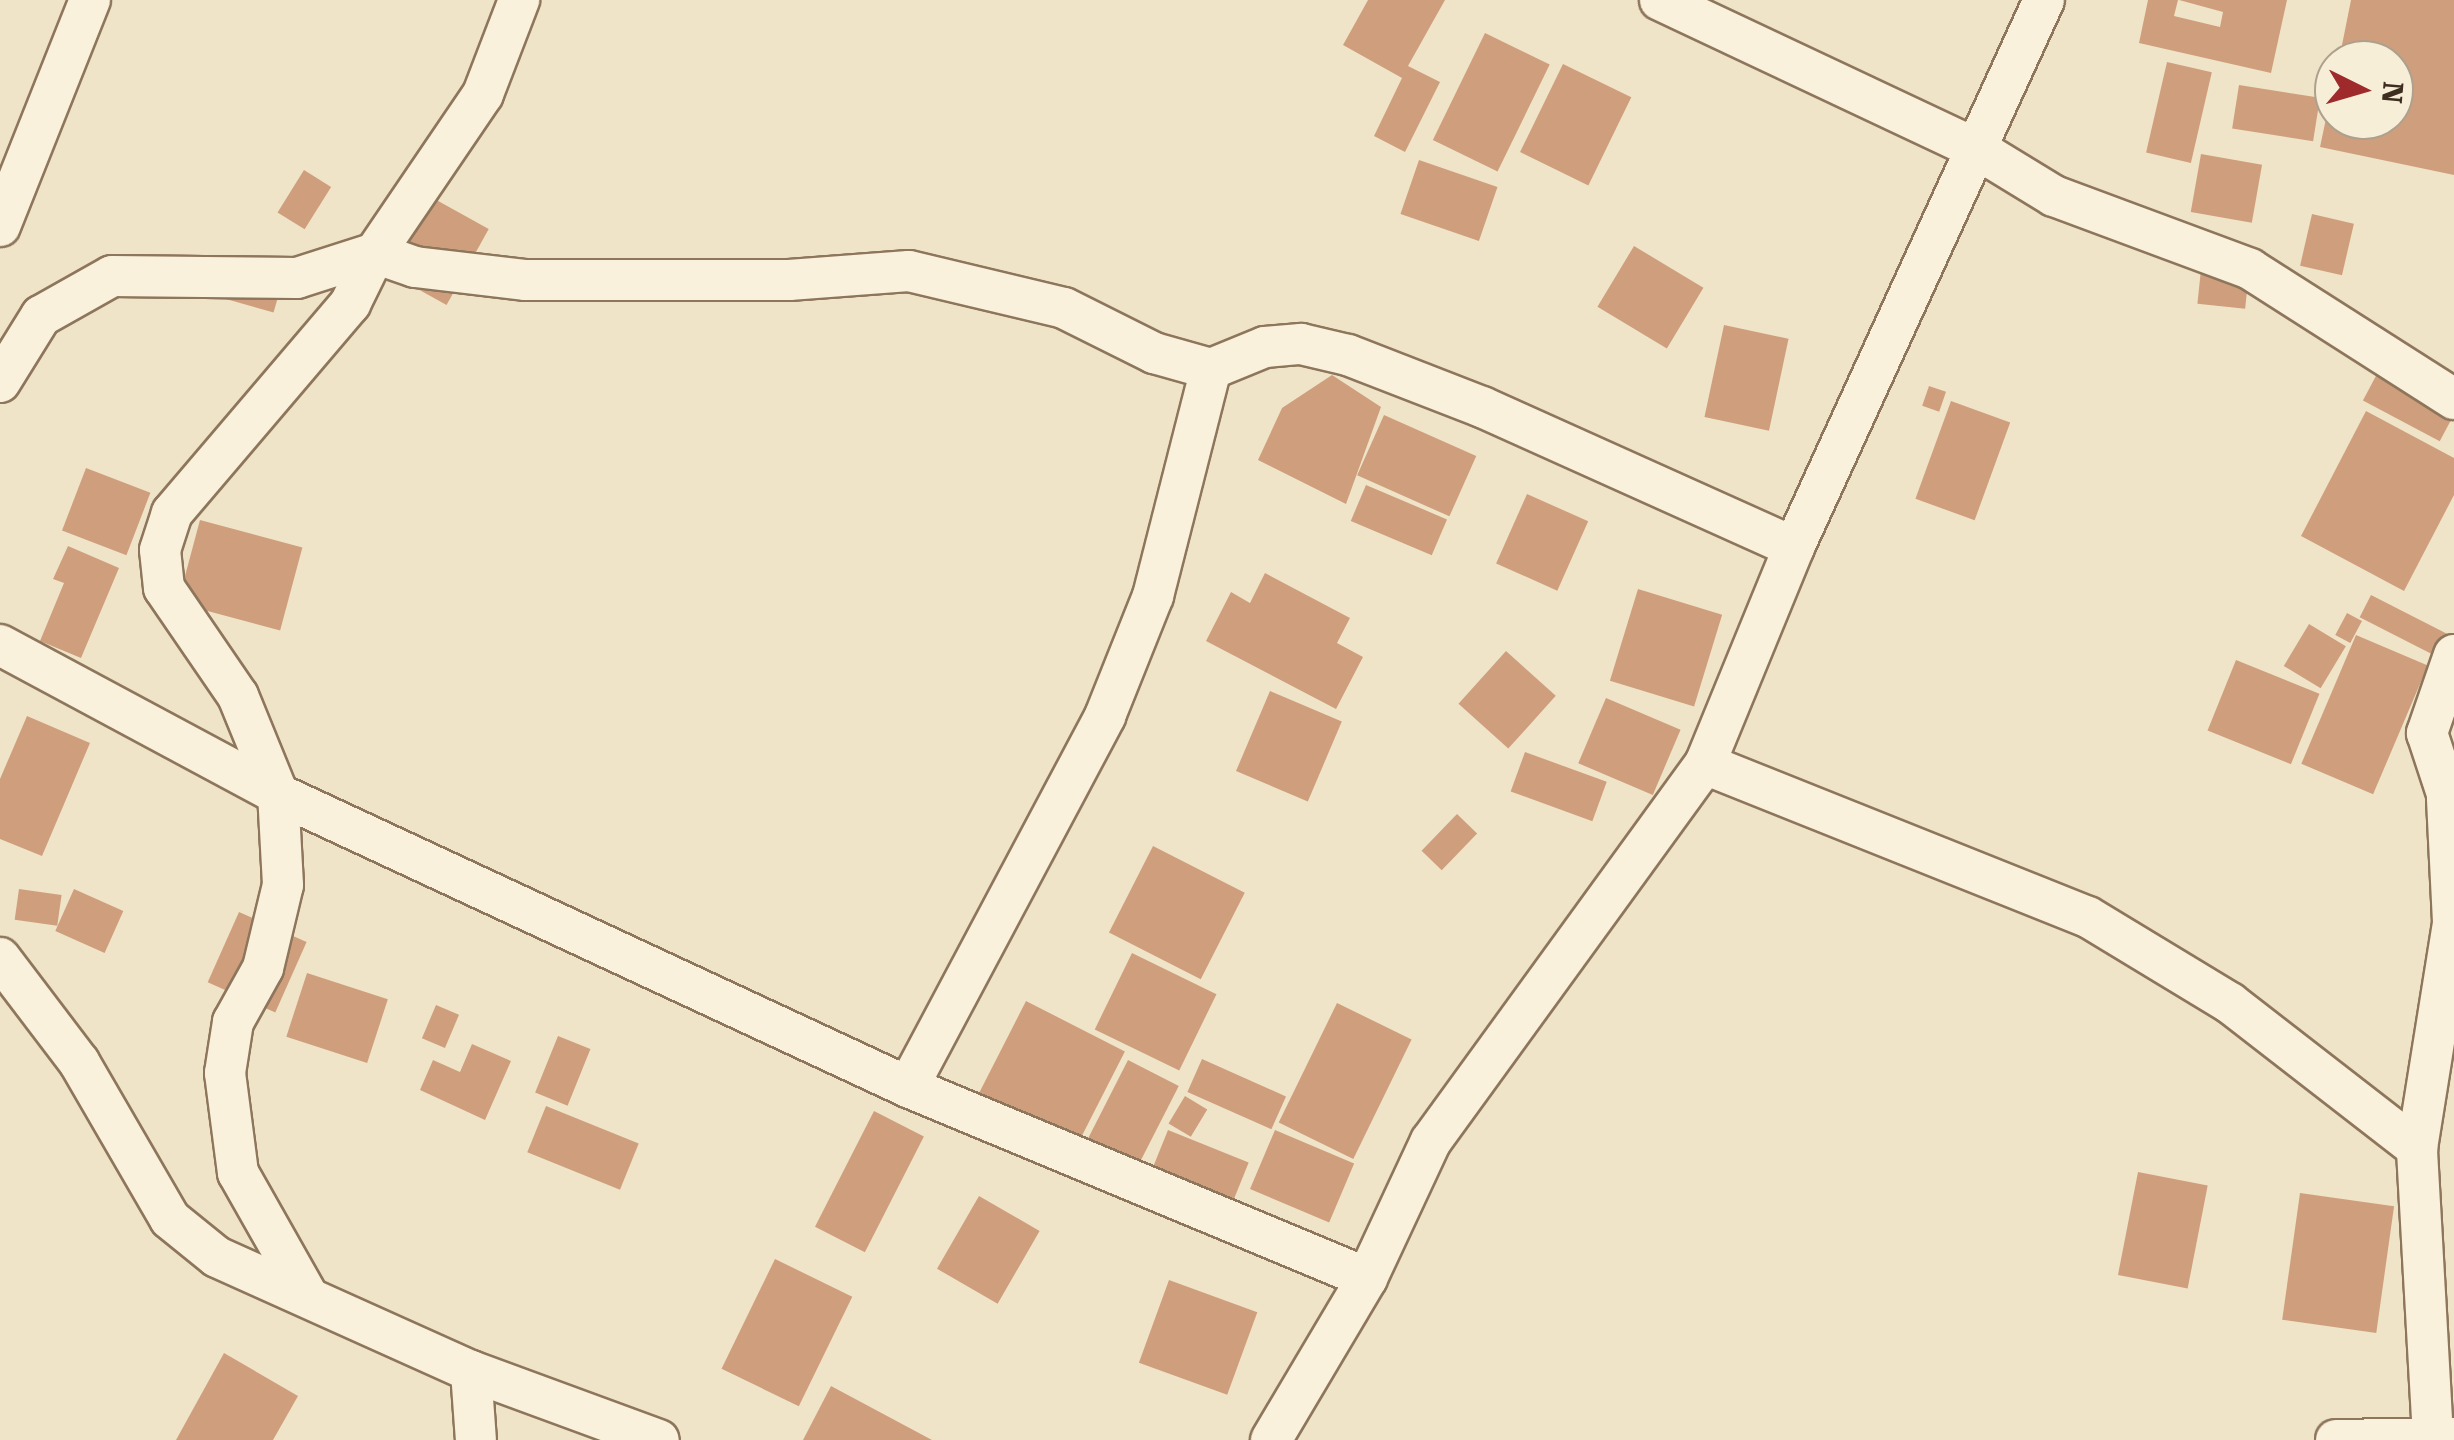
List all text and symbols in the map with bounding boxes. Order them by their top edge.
north arrow [2314,40,2414,140]
text: N [2375,80,2410,105]

